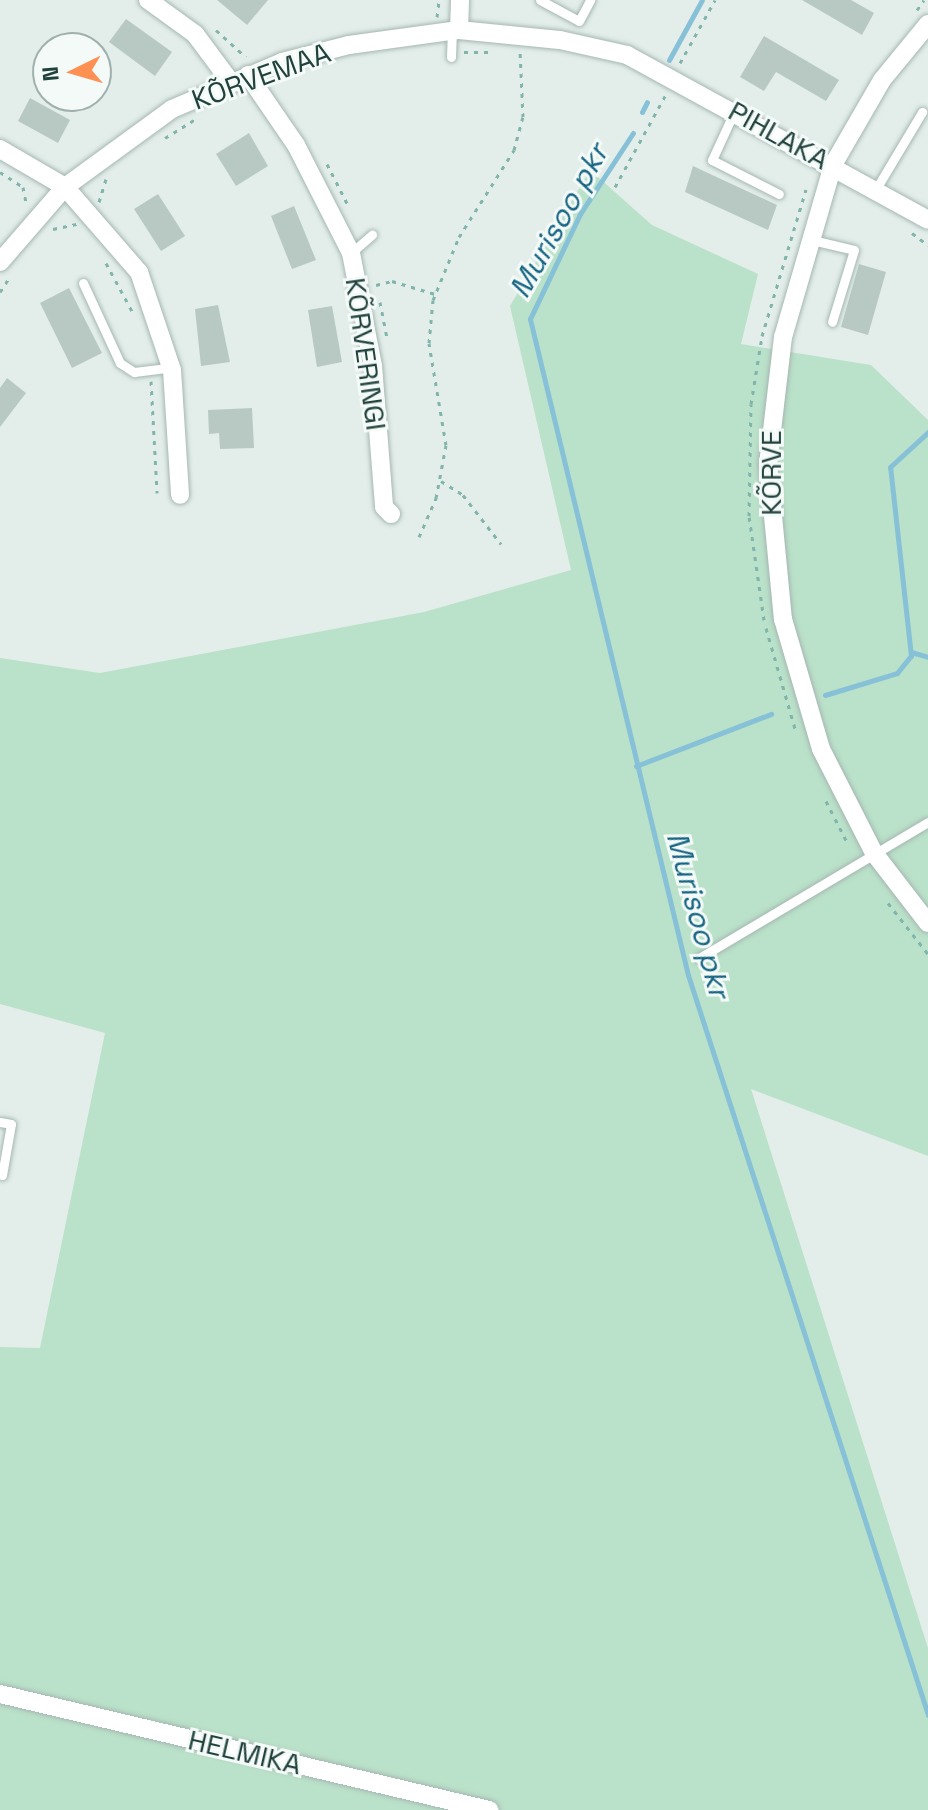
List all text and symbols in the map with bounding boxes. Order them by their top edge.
north arrow [32,32,112,112]
street label: KÕRVEMAA [187,35,335,117]
text: N [35,65,65,82]
street label: PIHLAKA [723,94,835,176]
water label: Murisoo pkr [502,138,616,304]
street label: KÕRVERINGI [339,276,393,432]
street label: KÕRVE [754,430,788,516]
water label: Murisoo pkr [659,828,737,1002]
street label: HELMIKA [185,1723,305,1781]

